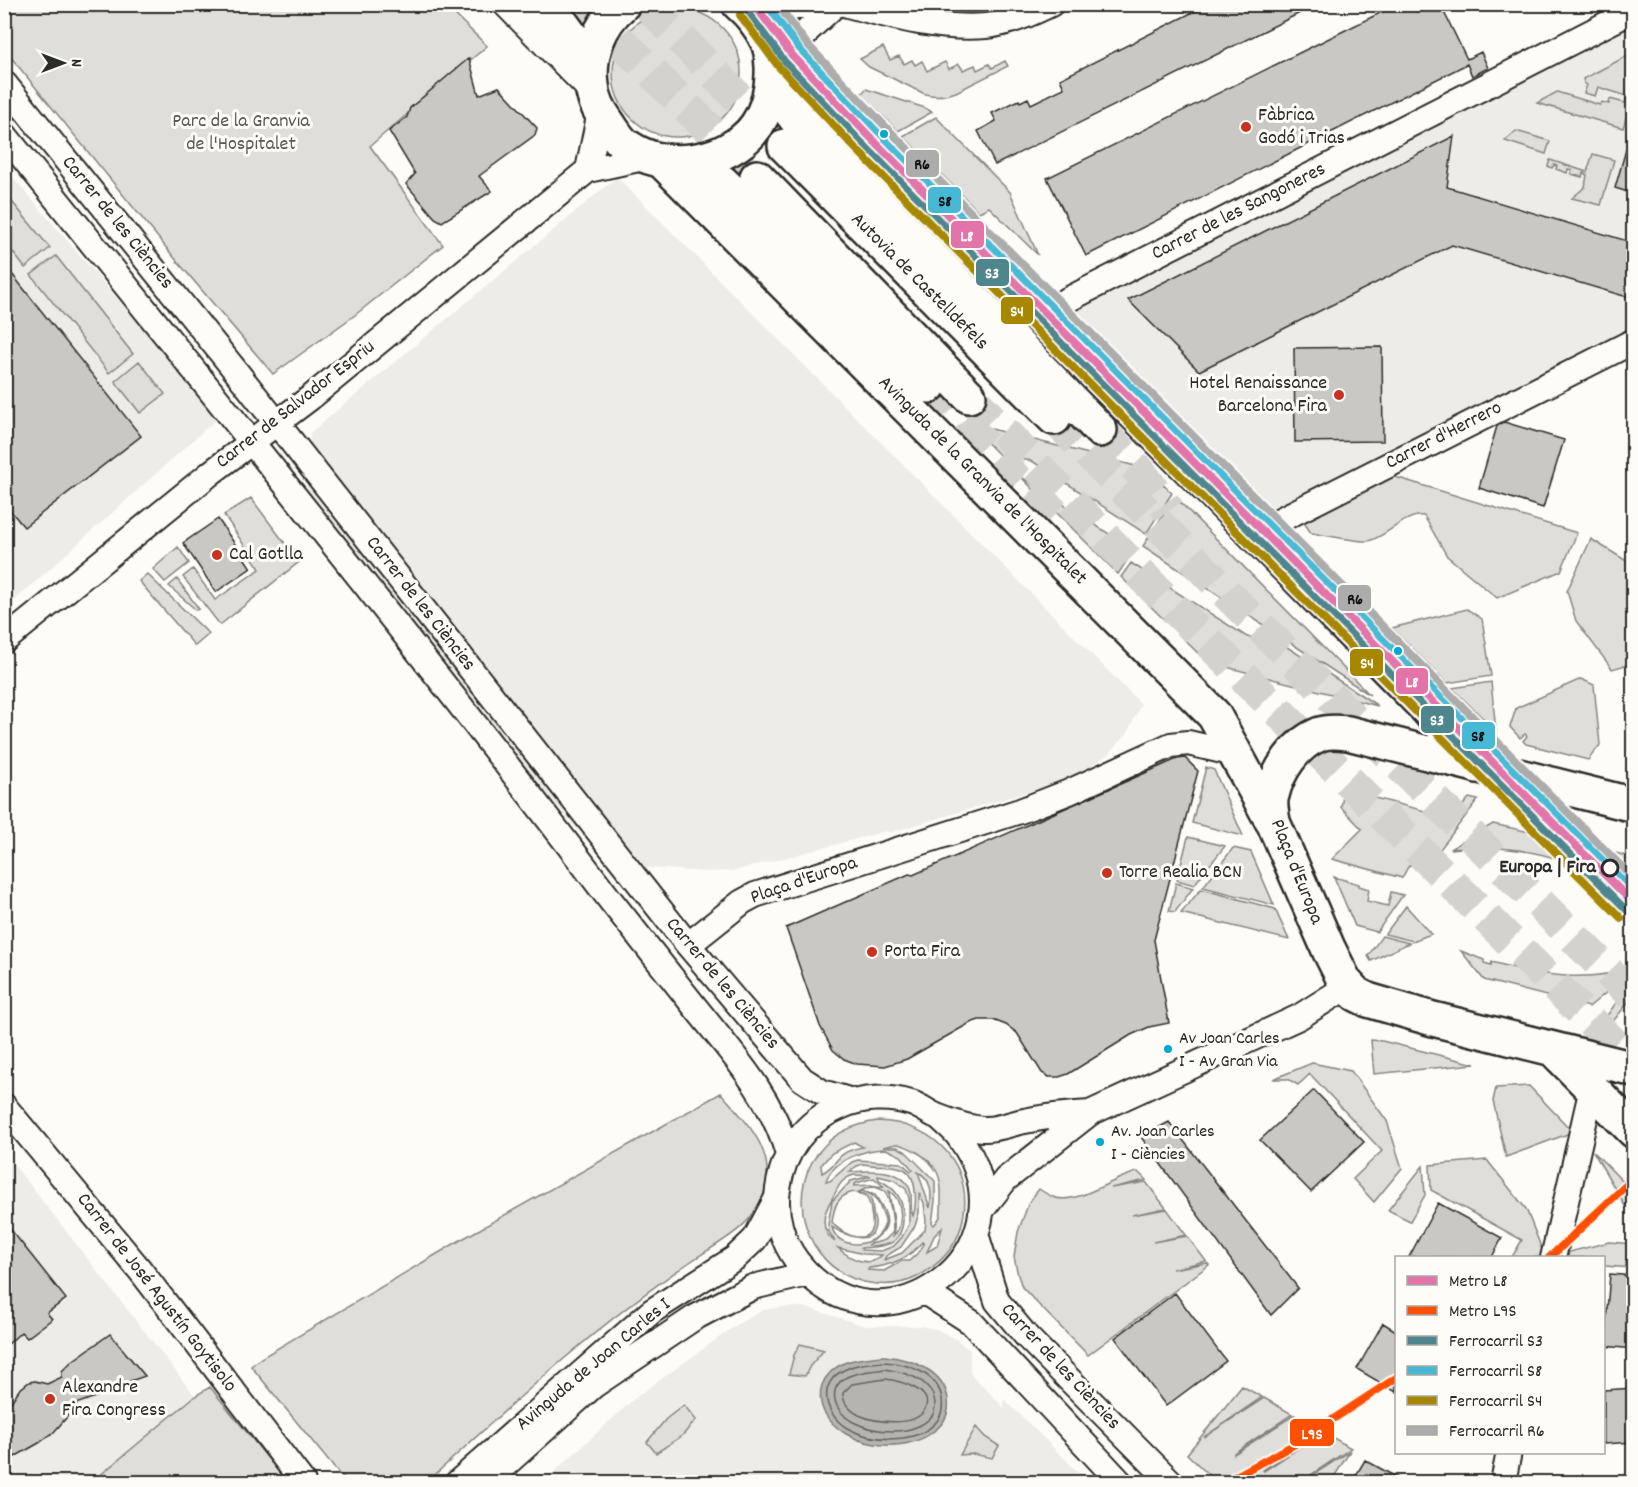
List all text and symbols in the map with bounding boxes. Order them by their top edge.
north arrow [33,33,93,93]
text: N [64,59,87,67]
place label: Fàbrica Godó i Trias [1258,102,1345,153]
park label: Parc de la Granvia de l'Hospitalet [172,108,310,159]
marker: Fàbrica Godó i Trias [1239,120,1253,134]
unlabelled marker [878,128,890,140]
line badge: R6 [905,149,940,178]
street label: Carrer de les Ciències [54,150,180,296]
text: R6 [914,154,930,177]
street label: Carrer de les Sangoneres [1147,156,1331,268]
line badge: S8 [927,186,962,214]
text: S8 [938,191,952,214]
street label: Autovia de Castelldefels [844,207,994,357]
line badge: L8 [950,220,985,249]
text: L8 [961,226,974,249]
line badge: S3 [975,258,1010,287]
text: S3 [985,263,999,286]
line badge: S4 [1000,296,1034,325]
text: S4 [1010,301,1024,324]
street label: Carrer de Salvador Espriu [211,334,381,476]
street label: Avinguda de la Granvia de l'Hospitalet [871,370,1093,592]
place label: Hotel Renaissance Barcelona Fira [1189,370,1328,421]
marker: Hotel Renaissance Barcelona Fira [1332,388,1346,402]
street label: Carrer d'Herrero [1381,395,1507,477]
street label: Carrer de les Ciències [358,531,482,677]
place label: Cal Gotlla [229,541,303,569]
marker: Cal Gotlla [210,548,224,562]
line badge: R6 [1337,584,1372,612]
text: R6 [1347,589,1363,612]
unlabelled marker [1392,645,1404,657]
line badge: S4 [1349,648,1384,677]
text: S4 [1360,653,1374,676]
line badge: L8 [1395,667,1429,695]
text: L8 [1406,672,1419,695]
line badge: S3 [1420,705,1455,734]
text: S3 [1430,710,1444,733]
line badge: S8 [1461,721,1496,750]
text: S8 [1471,726,1485,749]
street label: Plaça d'Europa [1262,815,1330,929]
street label: Plaça d'Europa [747,849,862,912]
place label: Europa | Fira [1499,854,1597,882]
place label: Torre Realia BCN [1119,859,1242,887]
marker: Europa | Fira [1601,859,1619,877]
marker: Torre Realia BCN [1100,866,1114,880]
street label: Carrer de les Ciències [658,912,786,1056]
place label: Porta Fira [884,938,961,966]
marker: Porta Fira [865,945,879,959]
place label: Av Joan Carles I - Av Gran Via [1179,1027,1280,1075]
marker: Av Joan Carles I - Av Gran Via [1162,1043,1174,1055]
place label: Av. Joan Carles I - Ciències [1111,1120,1215,1168]
marker: Av. Joan Carles I - Ciències [1094,1136,1106,1148]
street label: Carrer de José Agustín Goytisolo [69,1187,243,1399]
legend [1395,1256,1605,1454]
text: Metro L8 [1449,1270,1508,1295]
street label: Avinguda de Joan Carles I [511,1292,677,1438]
street label: Carrer de les Ciències [994,1297,1126,1437]
text: Metro L9S [1449,1300,1517,1325]
text: Ferrocarril S3 [1449,1330,1543,1355]
text: Ferrocarril S8 [1449,1360,1542,1385]
place label: Alexandre Fira Congress [62,1374,166,1425]
text: Ferrocarril S4 [1449,1390,1542,1415]
marker: Alexandre Fira Congress [43,1392,57,1406]
line badge: L9S [1289,1418,1335,1447]
text: Ferrocarril R6 [1449,1420,1545,1445]
text: L9S [1302,1424,1322,1447]

